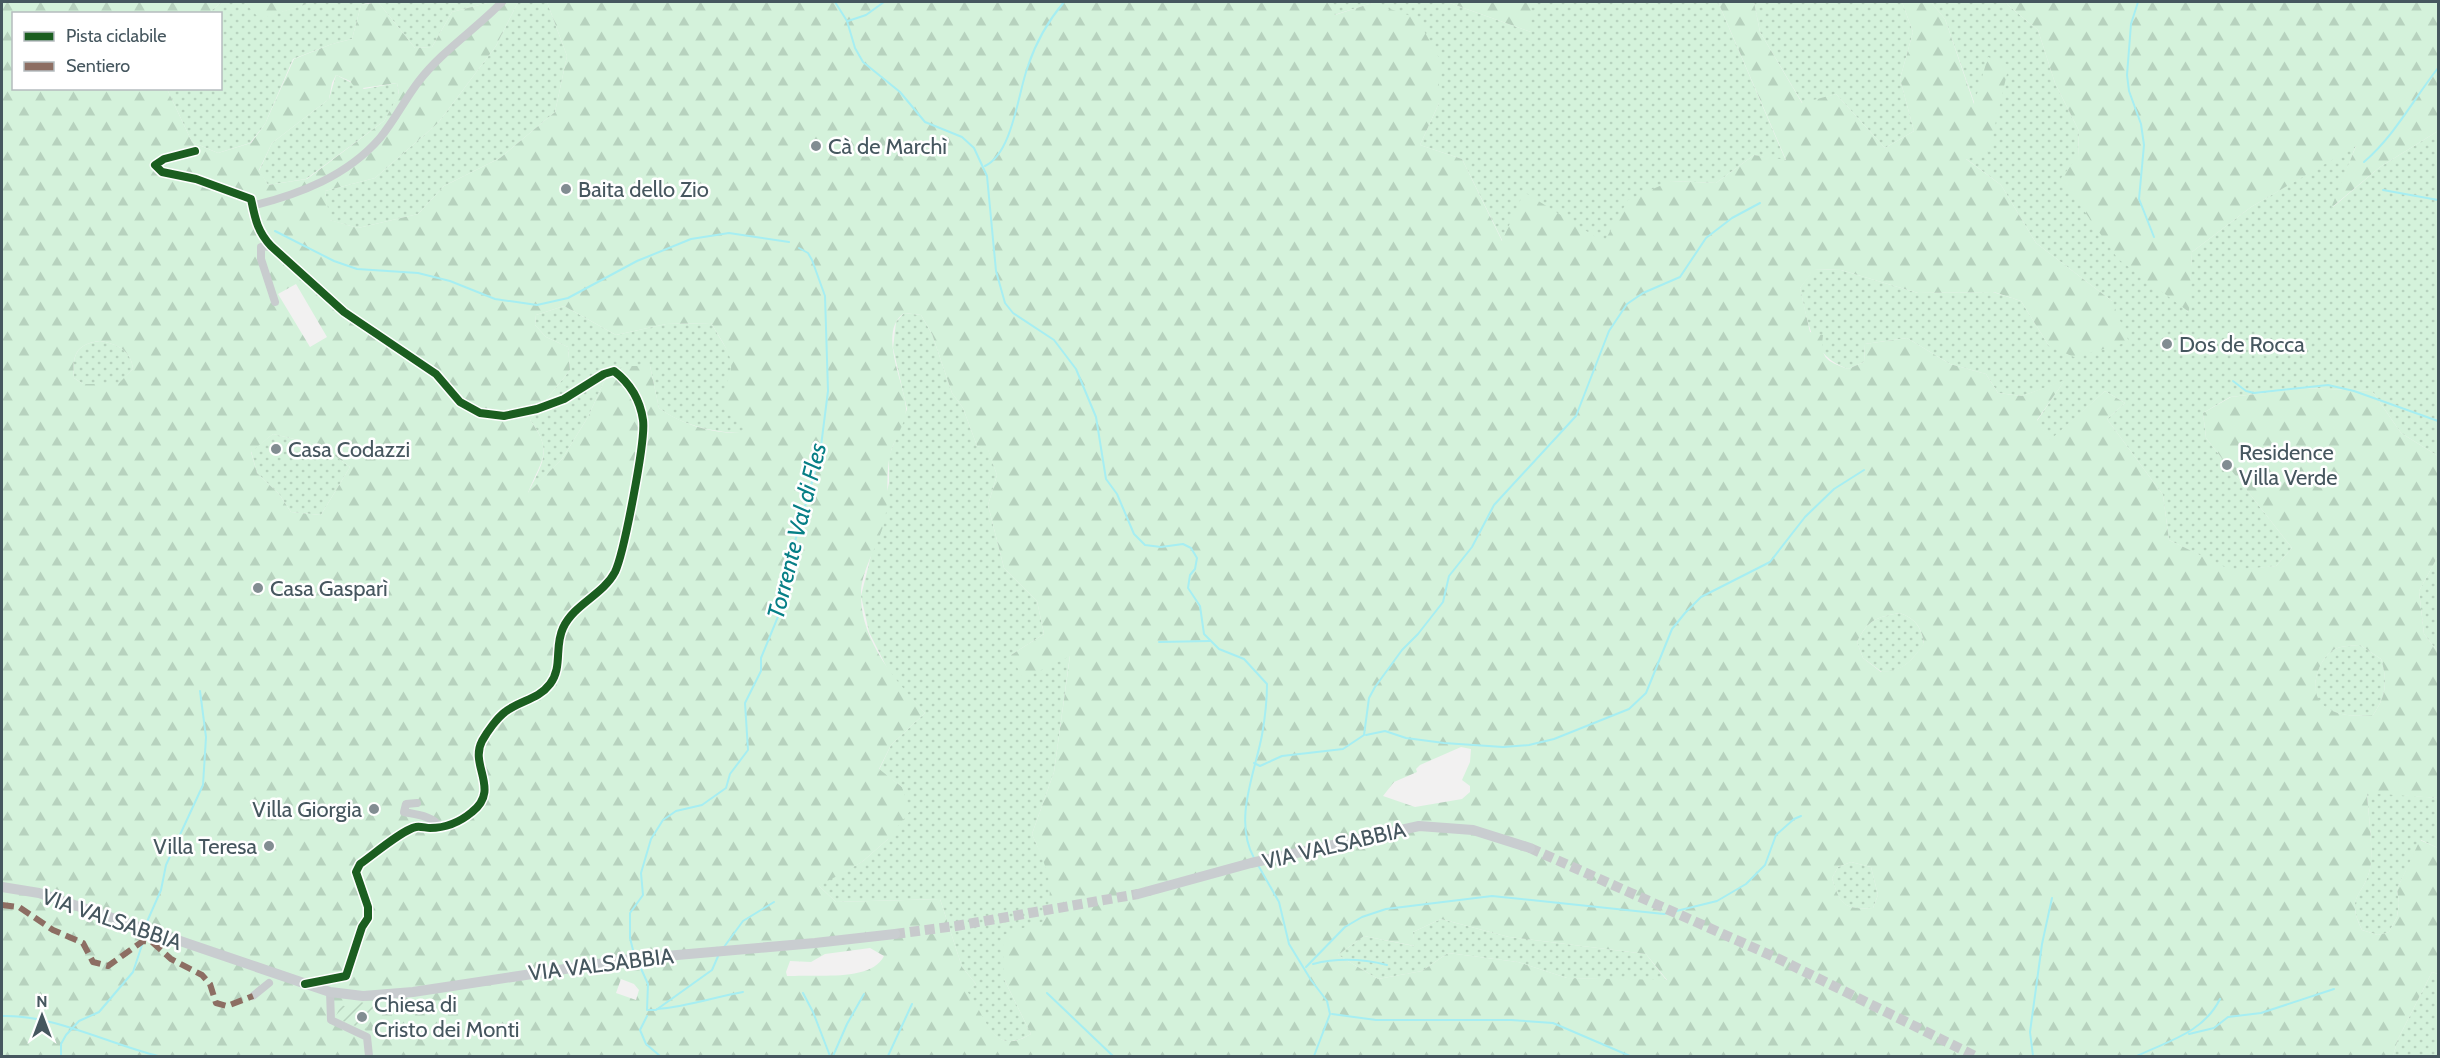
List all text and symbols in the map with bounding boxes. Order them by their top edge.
legend [12,12,222,90]
text: Pista ciclabile [66,25,166,47]
text: Sentiero [66,55,130,77]
place label: Cà de Marchì [828,133,947,160]
marker: Cà de Marchì [809,139,823,153]
place label: Baita dello Zio [578,176,709,203]
marker: Baita dello Zio [559,182,573,196]
place label: Dos de Rocca [2179,331,2305,358]
marker: Dos de Rocca [2160,337,2174,351]
place label: Casa Codazzi [288,436,410,463]
place label: Residence Villa Verde [2239,439,2337,491]
water label: Torrente Val di Fles [761,440,832,622]
marker: Casa Codazzi [269,442,283,456]
marker: Residence Villa Verde [2220,458,2234,472]
place label: Casa Gasparì [270,575,388,602]
marker: Casa Gasparì [251,581,265,595]
place label: Villa Giorgia [252,796,362,823]
marker: Villa Giorgia [367,802,381,816]
street label: VIA VALSABBIA [1260,816,1409,875]
place label: Villa Teresa [153,833,257,860]
marker: Villa Teresa [262,839,276,853]
street label: VIA VALSABBIA [38,883,186,956]
street label: VIA VALSABBIA [527,942,676,987]
north arrow [12,986,72,1046]
place label: Chiesa di Cristo dei Monti [374,991,520,1043]
text: N [36,992,48,1011]
marker: Chiesa di Cristo dei Monti [355,1010,369,1024]

